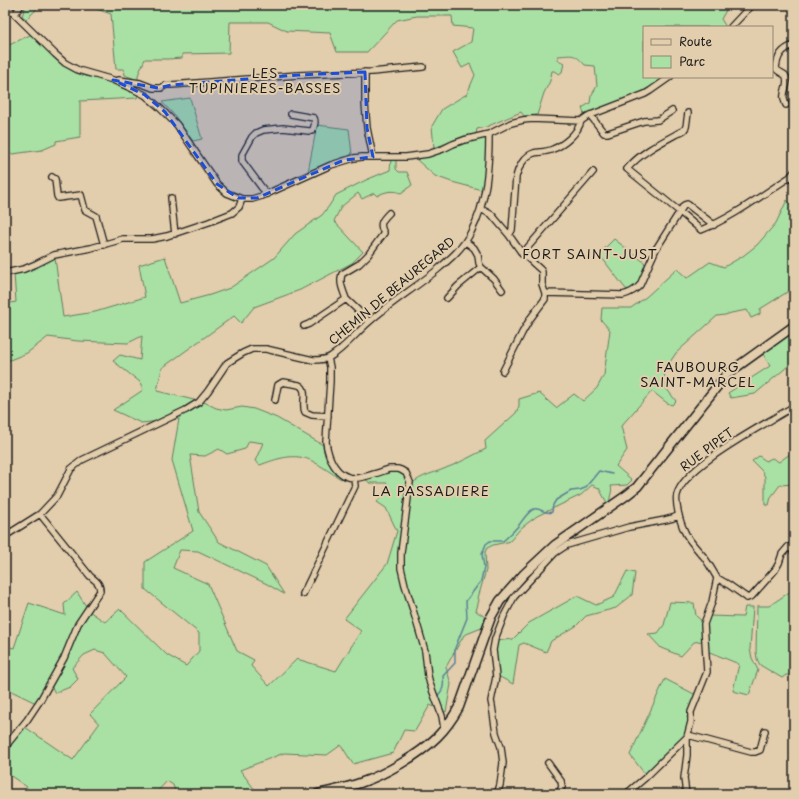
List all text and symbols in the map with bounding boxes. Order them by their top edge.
legend [643,26,773,78]
text: Route [679,32,712,50]
text: Parc [679,52,705,70]
district label: LES TUPINIERES-BASSES [189,63,341,97]
street label: CHEMIN DE BEAUREGARD [324,232,458,349]
district label: FORT SAINT-JUST [522,244,658,263]
district label: FAUBOURG SAINT-MARCEL [640,357,756,391]
street label: RUE PIPET [676,423,738,475]
district label: LA PASSADIERE [372,481,490,500]

